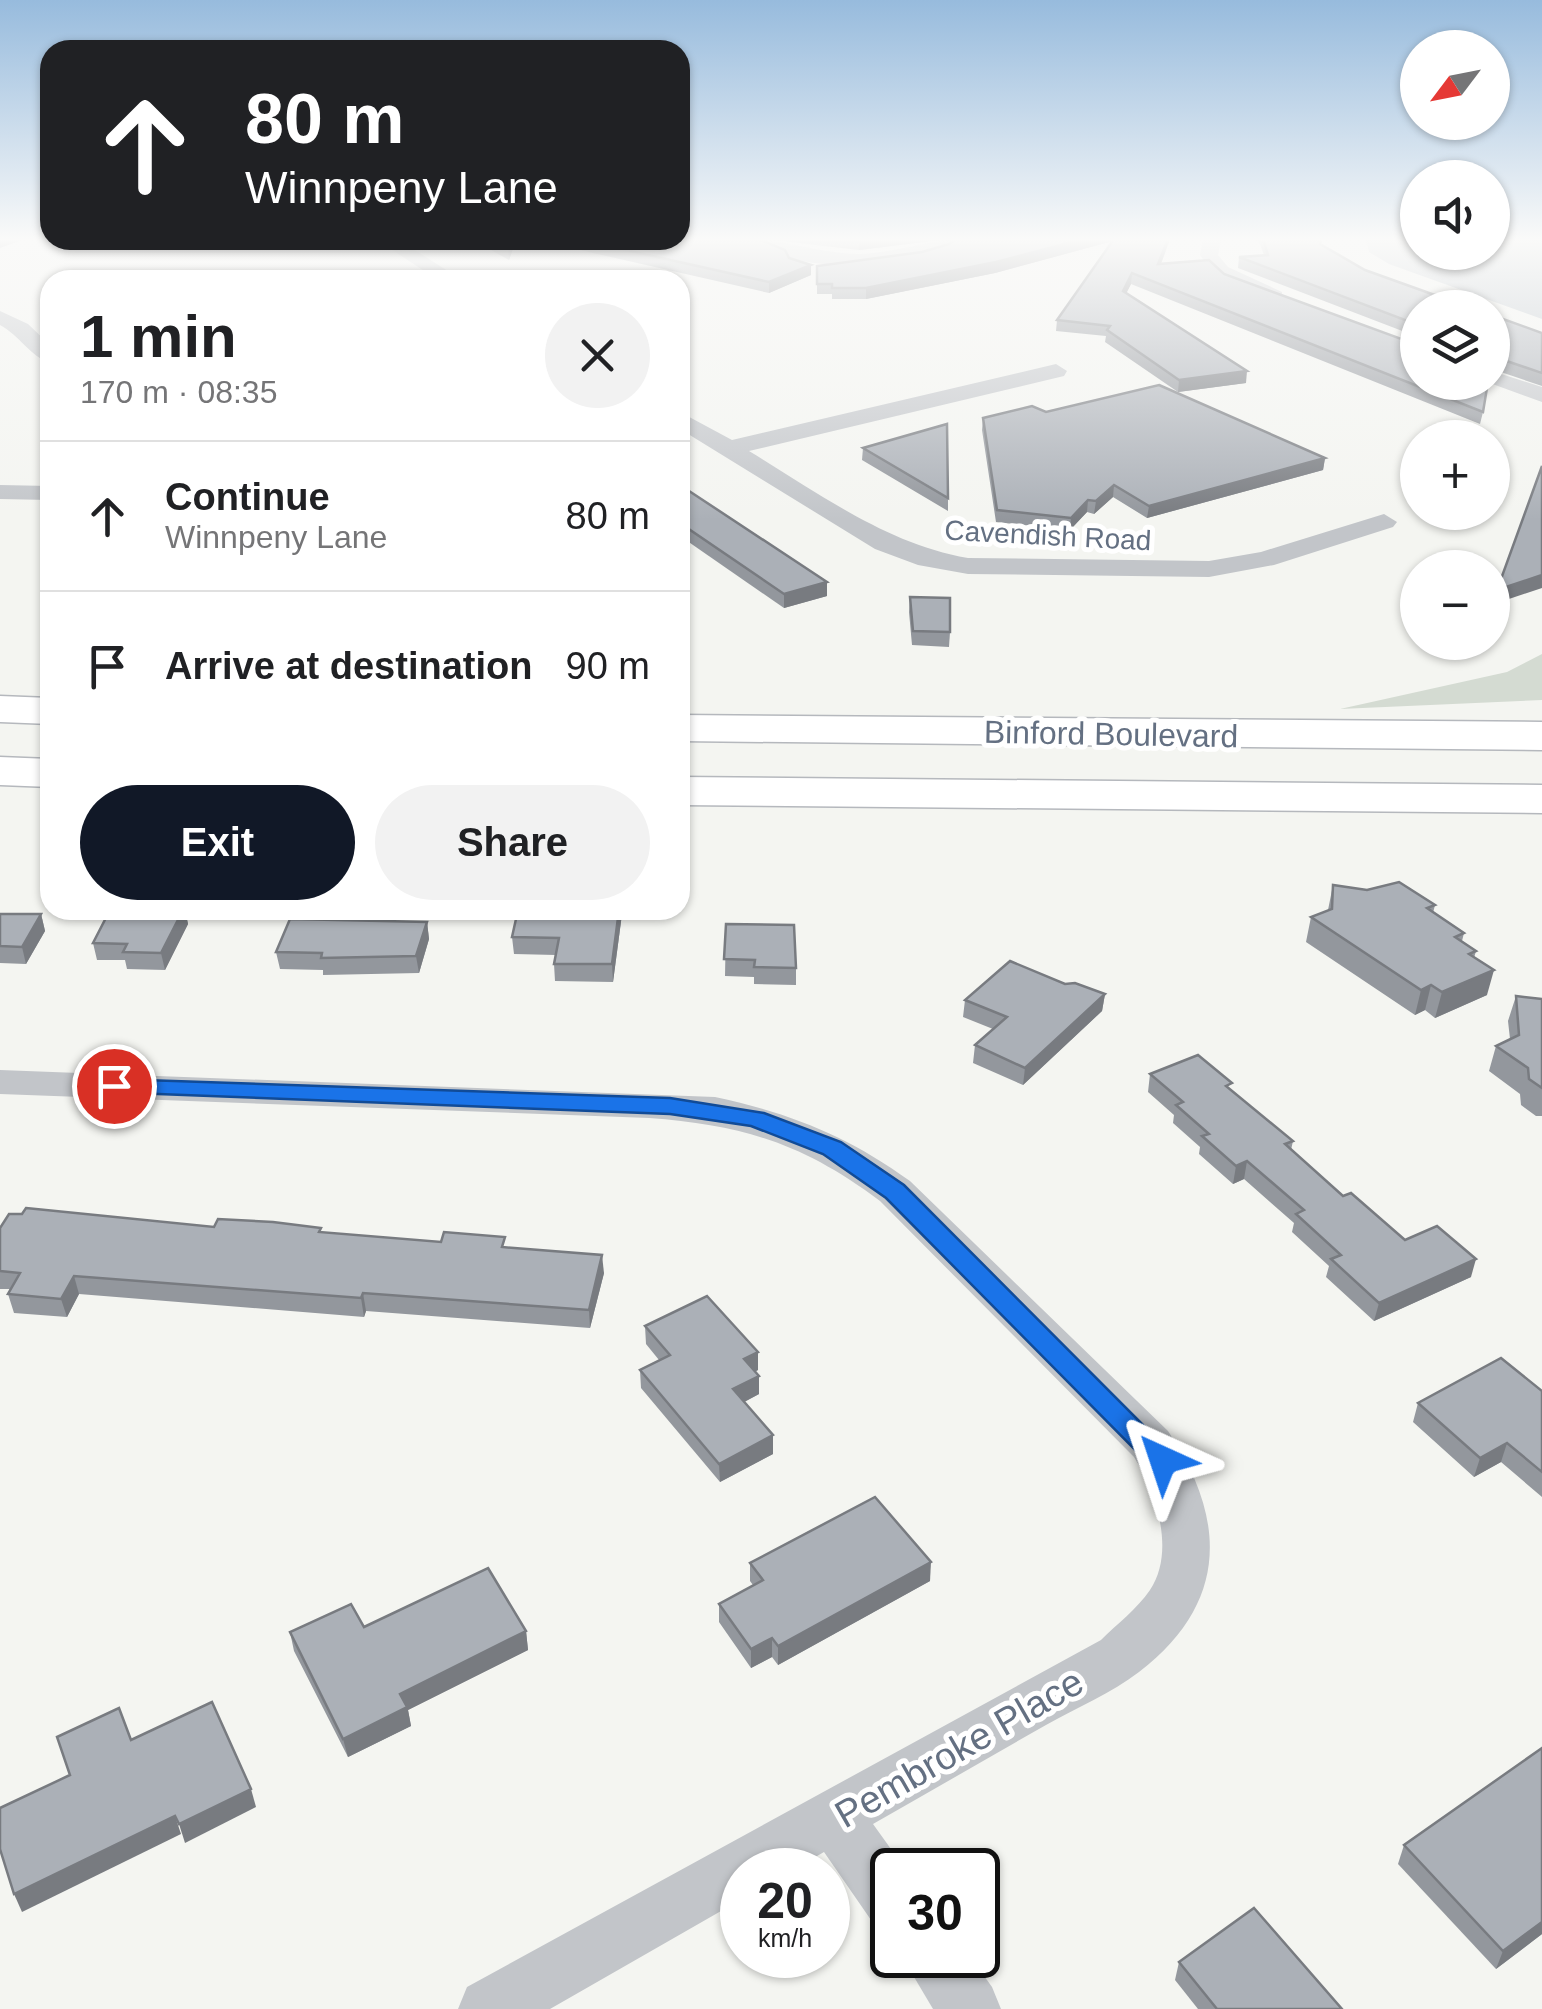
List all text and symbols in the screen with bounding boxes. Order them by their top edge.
north arrow [1400,30,1510,140]
map controls [1400,30,1510,660]
icon: ahead [80,80,210,210]
text: 80 m [245,80,405,158]
button: sound [1400,160,1510,270]
text: Winnpeny Lane [245,162,558,213]
button: layers [1400,290,1510,400]
text: 1 min [80,303,237,370]
button: close [545,303,650,408]
text: 170 m · 08:35 [80,374,277,410]
button: + [1400,420,1510,530]
text: Continue [165,476,330,518]
icon: ahead [80,489,135,544]
text: 80 m [566,495,650,537]
street label: Cavendish Road [944,515,1152,556]
text: Winnpeny Lane [165,519,387,555]
button: − [1400,550,1510,660]
icon: arrive [80,639,135,694]
text: Arrive at destination [165,645,532,687]
text: 90 m [566,645,650,687]
street label: Binford Boulevard [984,714,1238,754]
button: Exit [80,785,355,900]
button: Share [375,785,650,900]
pin [72,1044,157,1129]
icon: arrive [87,1059,142,1114]
position arrow [1111,1408,1215,1512]
street label: Pembroke Place [828,1660,1090,1836]
speed limit sign: 30 [870,1848,1000,1978]
text: 20 [757,1873,813,1929]
text: km/h [758,1924,812,1952]

